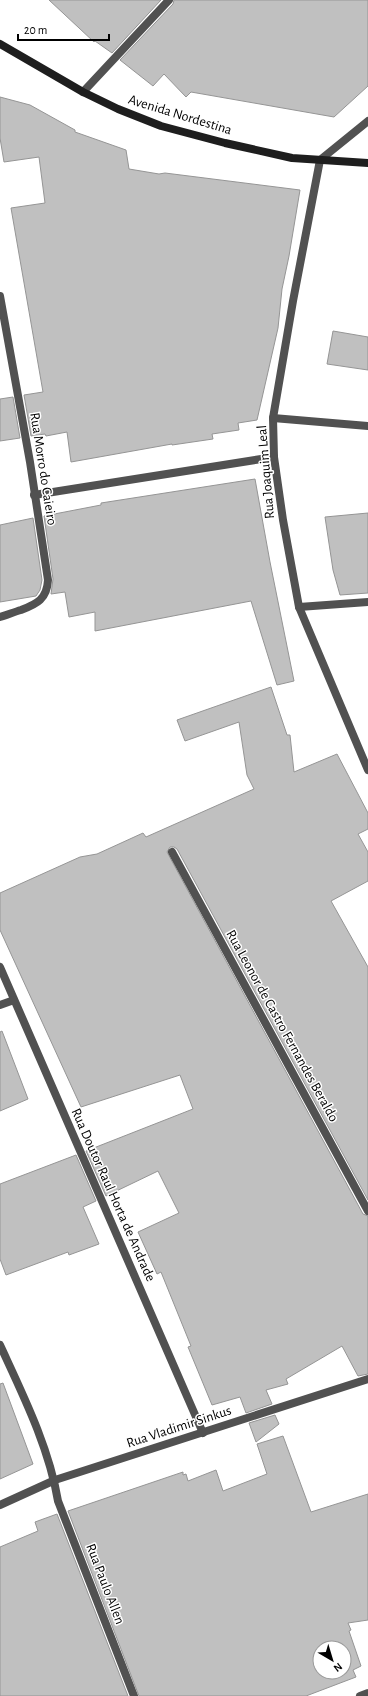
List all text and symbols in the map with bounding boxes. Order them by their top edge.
scale bar [18,16,109,42]
text: 20 m [24,24,47,36]
street label: Avenida Nordestina [126,93,234,138]
street label: Rua Morro do Caieiro [27,412,59,526]
street label: Rua Joaquim Leal [255,425,277,519]
street label: Rua Leonor de Castro Fernandes Beraldo [223,928,341,1124]
street label: Rua Doutor Raul Horta de Andrade [68,1106,158,1284]
street label: Rua Vladimir Sinkus [125,1403,233,1451]
street label: Rua Paulo Allen [83,1542,127,1626]
north arrow [312,1640,352,1680]
text: N [331,1661,344,1674]

